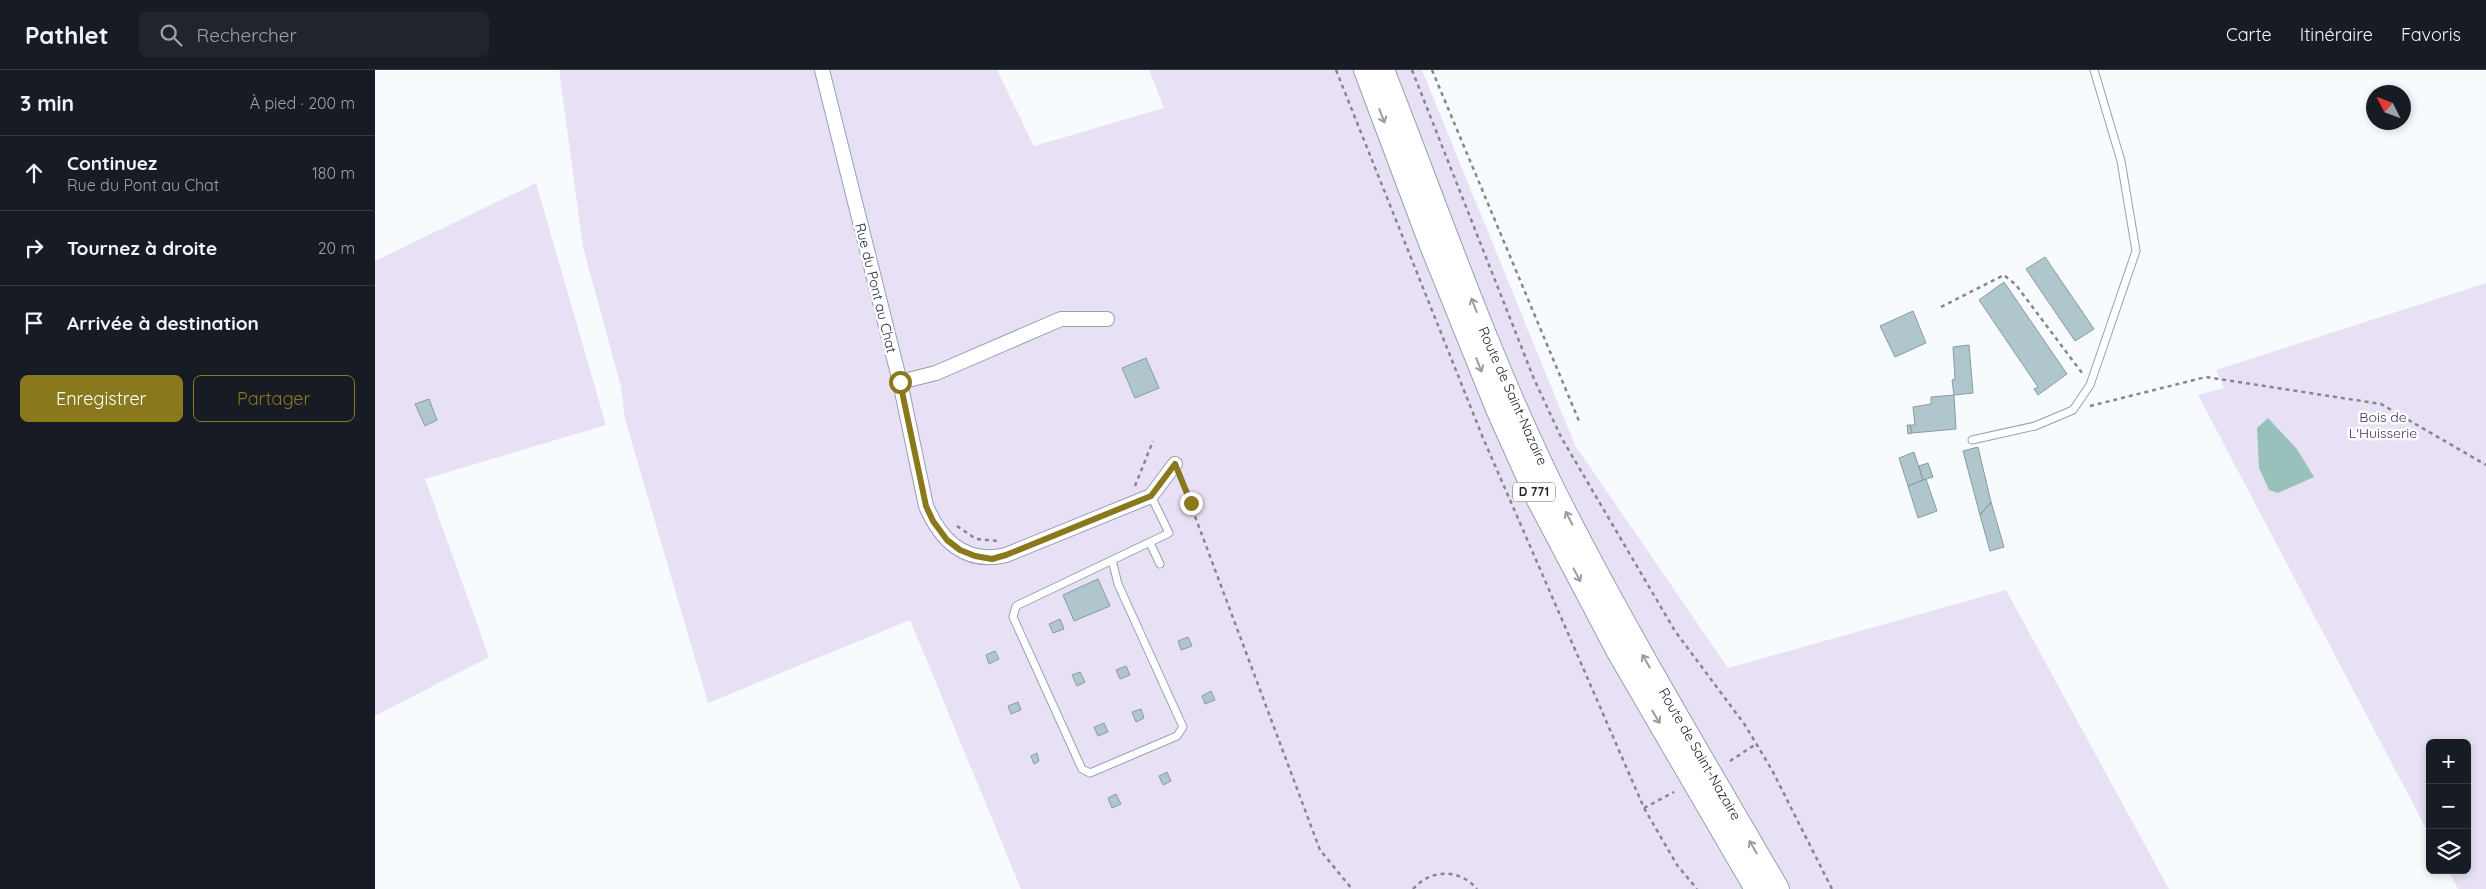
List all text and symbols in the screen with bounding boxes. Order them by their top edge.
search box [139,12,489,57]
text: Pathlet [25,20,109,50]
icon: search [157,21,185,49]
text: Rechercher [197,23,297,47]
text: Carte [2226,23,2272,46]
text: Itinéraire [2300,23,2373,46]
text: Favoris [2401,23,2461,46]
north arrow [2366,85,2411,130]
text: 3 min [20,90,74,116]
text: À pied · 200 m [250,93,355,113]
one-way arrow [1378,107,1387,123]
text: Continuez [67,151,157,175]
icon: ahead [20,159,48,187]
text: 180 m [312,163,355,183]
text: Rue du Pont au Chat [67,175,219,195]
street label: Rue du Pont au Chat [851,221,901,355]
icon: right [20,234,48,262]
text: Tournez à droite [67,236,217,260]
text: 20 m [318,238,355,258]
one-way arrow [1469,298,1478,314]
icon: arrive [20,309,48,337]
text: Arrivée à destination [67,311,259,335]
street label: Route de Saint-Nazaire [1474,324,1552,468]
one-way arrow [1475,357,1485,372]
route start [889,371,912,394]
button: Enregistrer [20,375,183,422]
button: Partager [193,375,355,422]
park label: Bois de L'Huisserie [2349,408,2417,442]
road number: D 771 [1513,482,1555,502]
route end [1180,492,1203,515]
one-way arrow [1564,510,1574,525]
one-way arrow [1572,568,1582,583]
one-way arrow [1640,654,1650,668]
street label: Route de Saint-Nazaire [1655,685,1745,823]
one-way arrow [1652,710,1662,724]
map controls [2426,739,2471,874]
button: + [2426,739,2471,784]
button: − [2426,784,2471,829]
button: layers [2426,829,2471,874]
one-way arrow [1748,840,1758,854]

